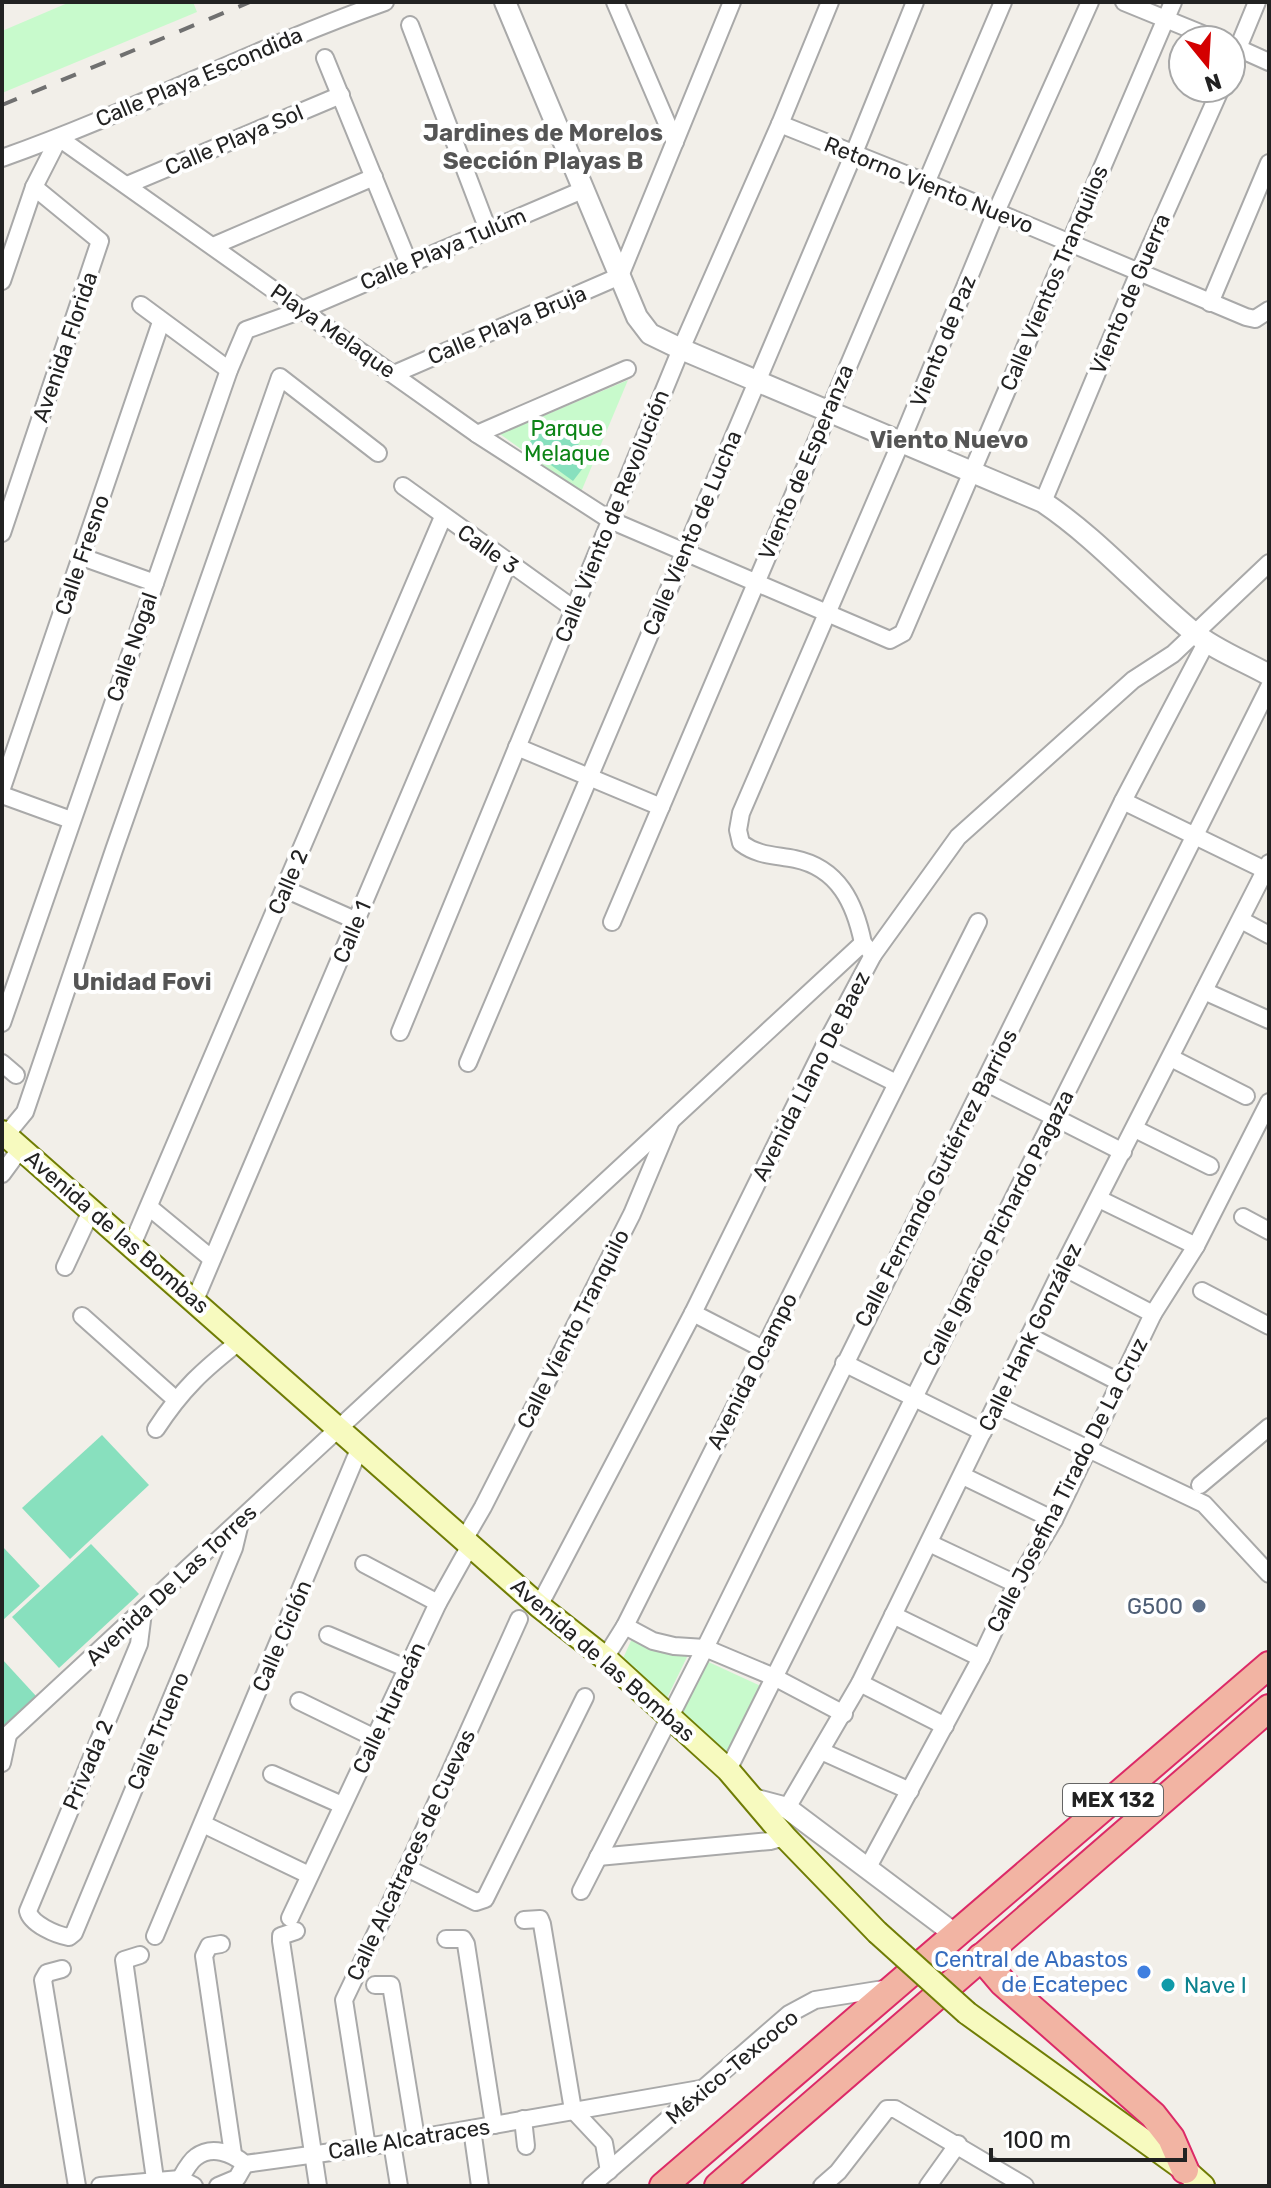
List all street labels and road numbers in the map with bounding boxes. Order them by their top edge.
street label: Calle Playa Escondida [91,21,307,133]
street label: Calle Playa Sol [161,99,307,181]
street label: Retorno Viento Nuevo [820,131,1038,239]
street label: Calle Vientos Tranquilos [994,161,1114,395]
street label: Calle Playa Tulúm [356,202,530,296]
street label: Viento de Guerra [1084,210,1176,378]
street label: Avenida Florida [27,268,103,426]
street label: Viento de Paz [904,271,982,411]
street label: Playa Melaque [265,278,401,384]
street label: Calle Playa Bruja [424,279,590,371]
street label: Viento de Esperanza [753,360,859,564]
street label: Calle Viento de Revolución [549,386,675,646]
street label: Calle Viento de Lucha [637,426,747,640]
street label: Calle Fresno [49,491,115,619]
street label: Calle 3 [452,518,524,580]
street label: Calle Nogal [101,589,163,705]
street label: Calle 2 [262,845,314,919]
street label: Calle 1 [327,897,377,967]
street label: Avenida Llano De Baez [746,967,876,1185]
street label: Calle Fernando Gutiérrez Barrios [849,1024,1023,1332]
street label: Calle Ignacio Pichardo Pagaza [916,1085,1080,1371]
street label: Avenida de las Bombas [19,1144,215,1320]
street label: Calle Viento Tranquilo [511,1225,635,1433]
street label: Calle Hank González [973,1238,1087,1436]
street label: Avenida Ocampo [701,1288,803,1454]
street label: Calle Josefina Tirado De La Cruz [981,1333,1153,1637]
street label: Avenida De Las Torres [80,1499,262,1671]
street label: Avenida de las Bombas [505,1572,701,1748]
street label: Calle Ciclón [246,1576,318,1696]
street label: Calle Huracán [347,1638,431,1778]
street label: Calle Trueno [121,1668,195,1794]
street label: Privada 2 [57,1716,119,1814]
street label: Calle Alcatraces de Cuevas [341,1725,481,1985]
road number: MEX 132 [1063,1784,1163,1816]
street label: México-Texcoco [660,2004,804,2130]
street label: Calle Alcatraces [326,2113,492,2165]

